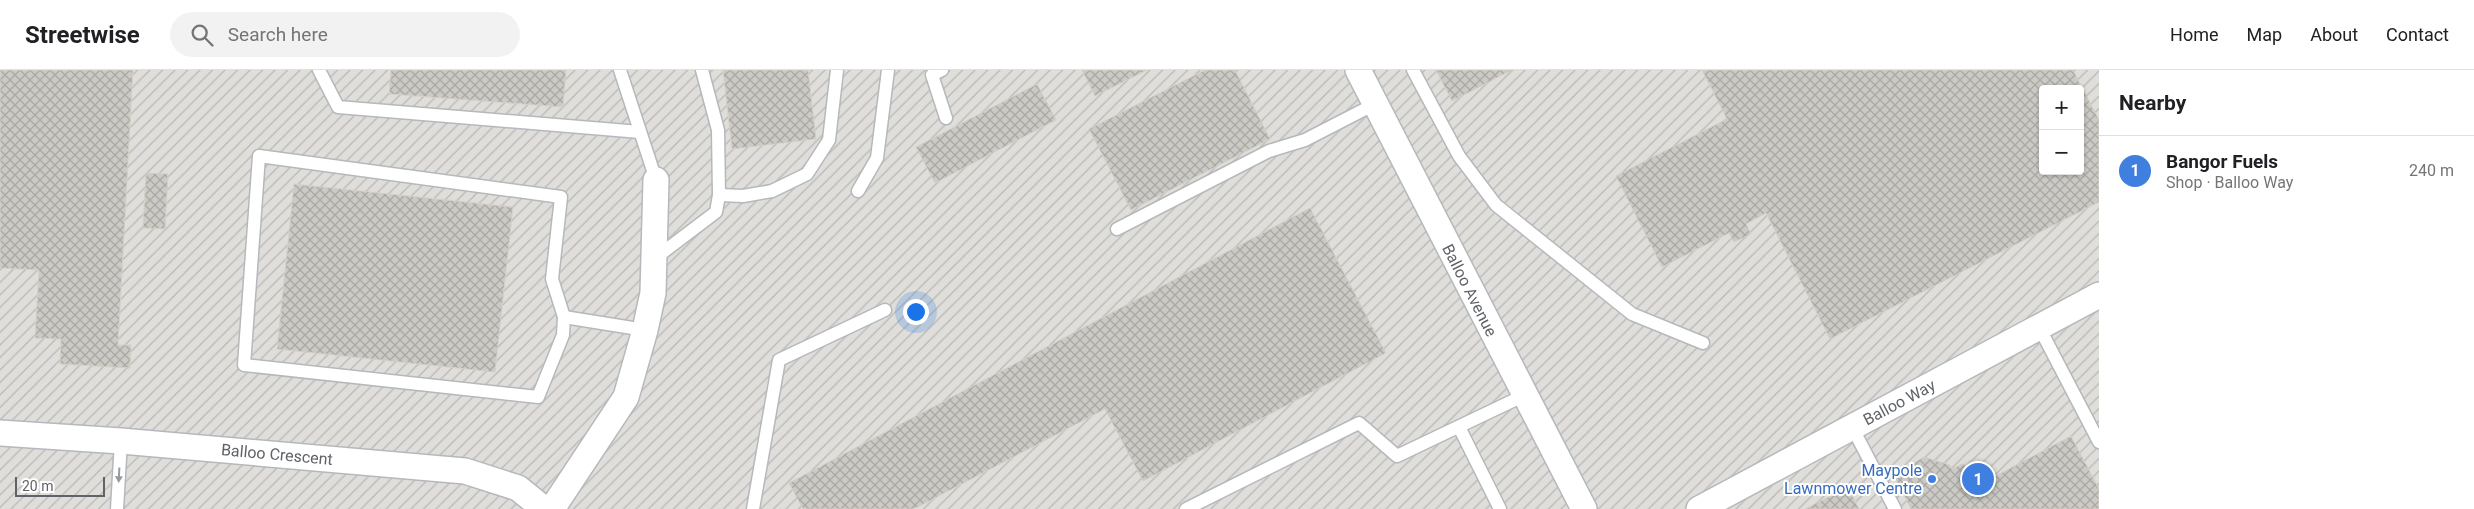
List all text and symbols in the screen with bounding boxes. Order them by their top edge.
search box [170,12,520,57]
text: Streetwise [25,21,140,49]
icon: search [188,21,216,49]
text: Search here [228,23,328,46]
text: Home [2170,24,2219,45]
text: Map [2247,24,2282,45]
text: About [2310,24,2358,45]
text: Contact [2386,24,2449,45]
map controls [2039,85,2084,175]
button: + [2039,85,2084,130]
text: Nearby [2119,91,2186,115]
button: − [2039,130,2084,175]
text: Bangor Fuels [2166,150,2278,173]
text: 1 [2130,161,2140,180]
text: 240 m [2409,161,2454,180]
text: Shop · Balloo Way [2166,173,2293,192]
street label: Balloo Avenue [1438,241,1501,340]
your location [903,299,929,325]
street label: Balloo Way [1860,375,1939,429]
street label: Balloo Crescent [220,440,334,469]
pin: 1 [1962,460,1994,498]
place label: Maypole Lawnmower Centre [1784,461,1922,498]
one-way arrow [115,467,123,483]
marker: Maypole Lawnmower Centre [1926,473,1938,485]
scale bar [15,474,105,497]
text: 20 m [22,478,54,494]

